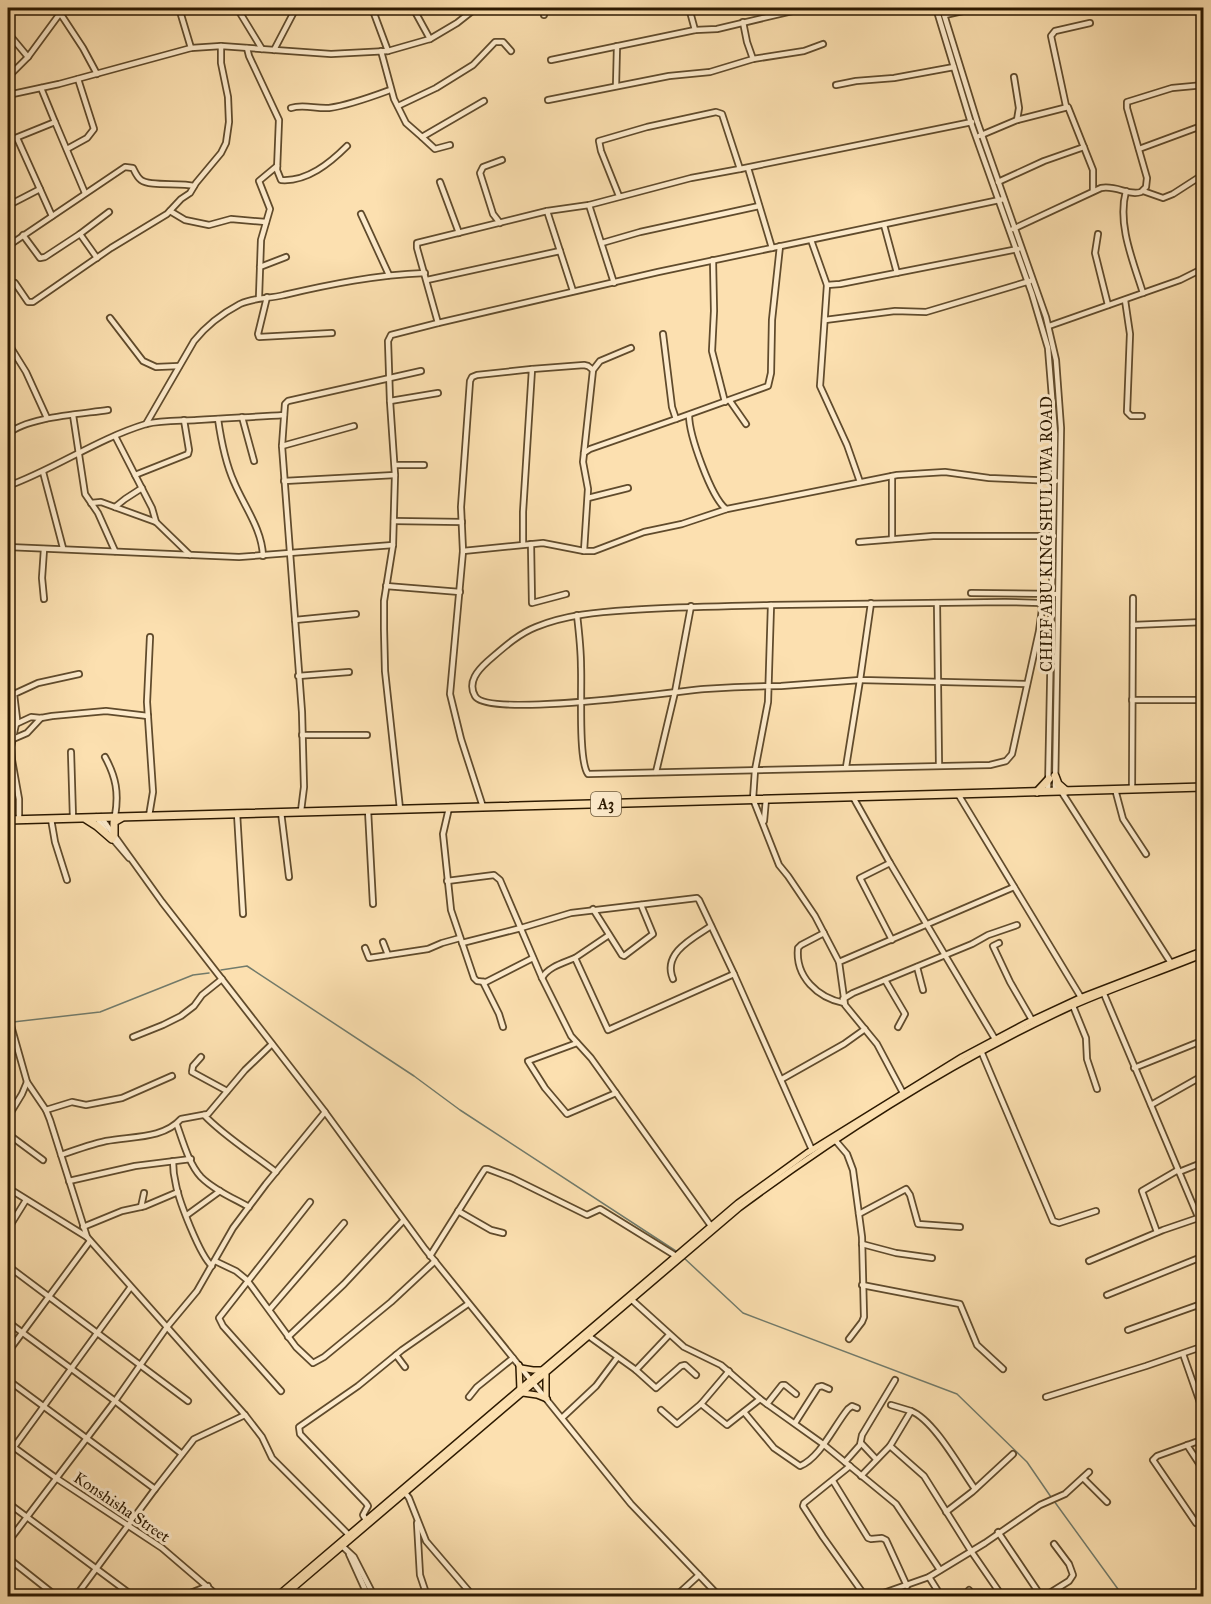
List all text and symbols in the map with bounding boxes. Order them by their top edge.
street label: CHIEF ABU KING SHULUWA ROAD [1037,396,1056,672]
road number: A3 [591,792,621,816]
street label: Konshisha Street [70,1468,174,1546]

